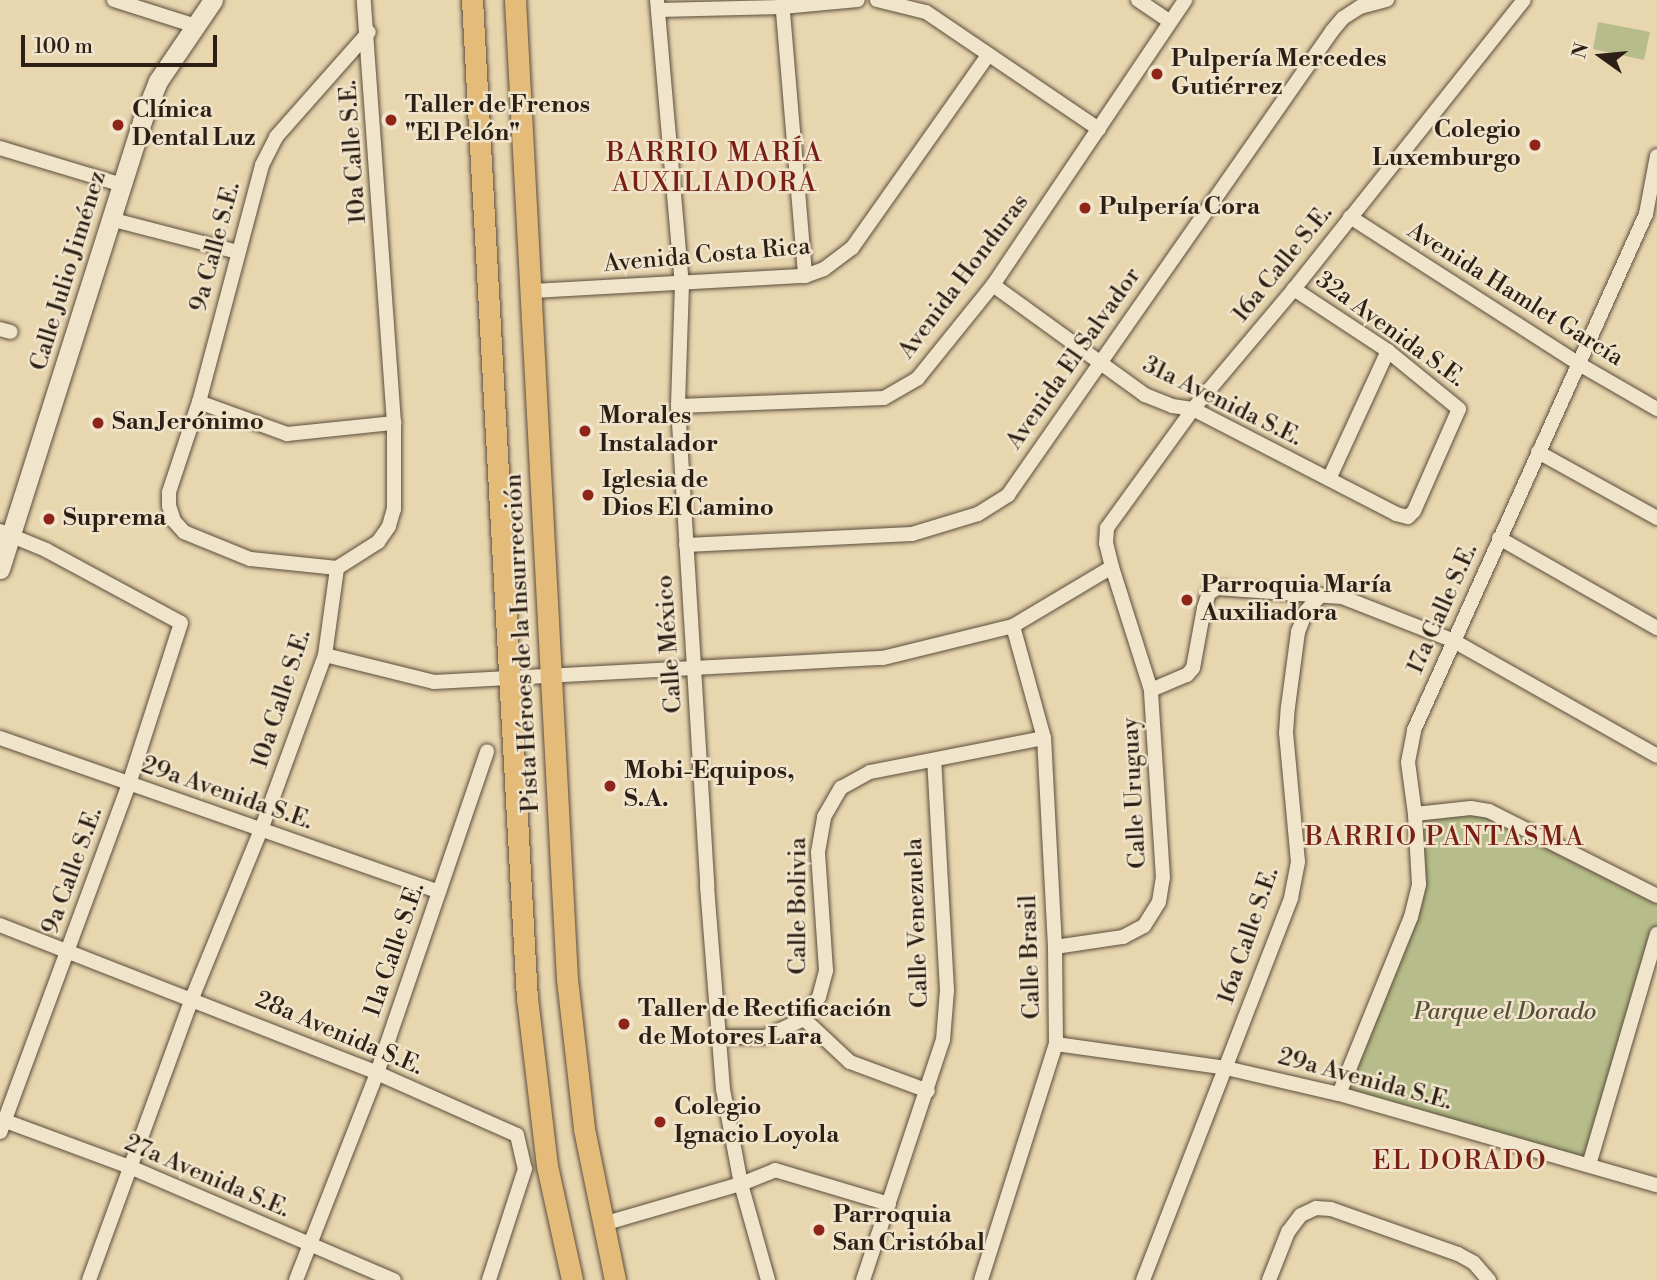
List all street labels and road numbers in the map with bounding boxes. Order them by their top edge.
street label: 10a Calle S.E. [335,79,373,225]
street label: Calle Julio Jiménez [25,168,113,374]
street label: 9a Calle S.E. [185,179,247,315]
street label: Avenida Honduras [893,189,1035,365]
street label: 16a Calle S.E. [1227,199,1339,329]
street label: Avenida Hamlet García [1402,217,1628,373]
street label: Avenida Costa Rica [602,233,812,279]
street label: Avenida El Salvador [1000,263,1148,455]
street label: 32a Avenida S.E. [1310,266,1470,394]
street label: 31a Avenida S.E. [1138,351,1306,453]
street label: Pista Héroes de la Insurrección [500,473,546,813]
street label: 17a Calle S.E. [1401,539,1485,679]
street label: Calle México [651,574,689,714]
street label: 10a Calle S.E. [246,626,318,772]
street label: Calle Uruguay [1117,717,1153,869]
street label: 29a Avenida S.E. [138,751,316,837]
street label: 9a Calle S.E. [37,803,109,939]
street label: Calle Bolivia [785,837,813,975]
street label: Calle Venezuela [901,837,935,1009]
street label: 16a Calle S.E. [1212,864,1286,1008]
street label: 11a Calle S.E. [359,879,431,1021]
street label: Calle Brasil [1014,894,1048,1020]
street label: 28a Avenida S.E. [251,986,427,1082]
street label: 29a Avenida S.E. [1275,1043,1455,1117]
street label: 27a Avenida S.E. [120,1129,294,1225]

